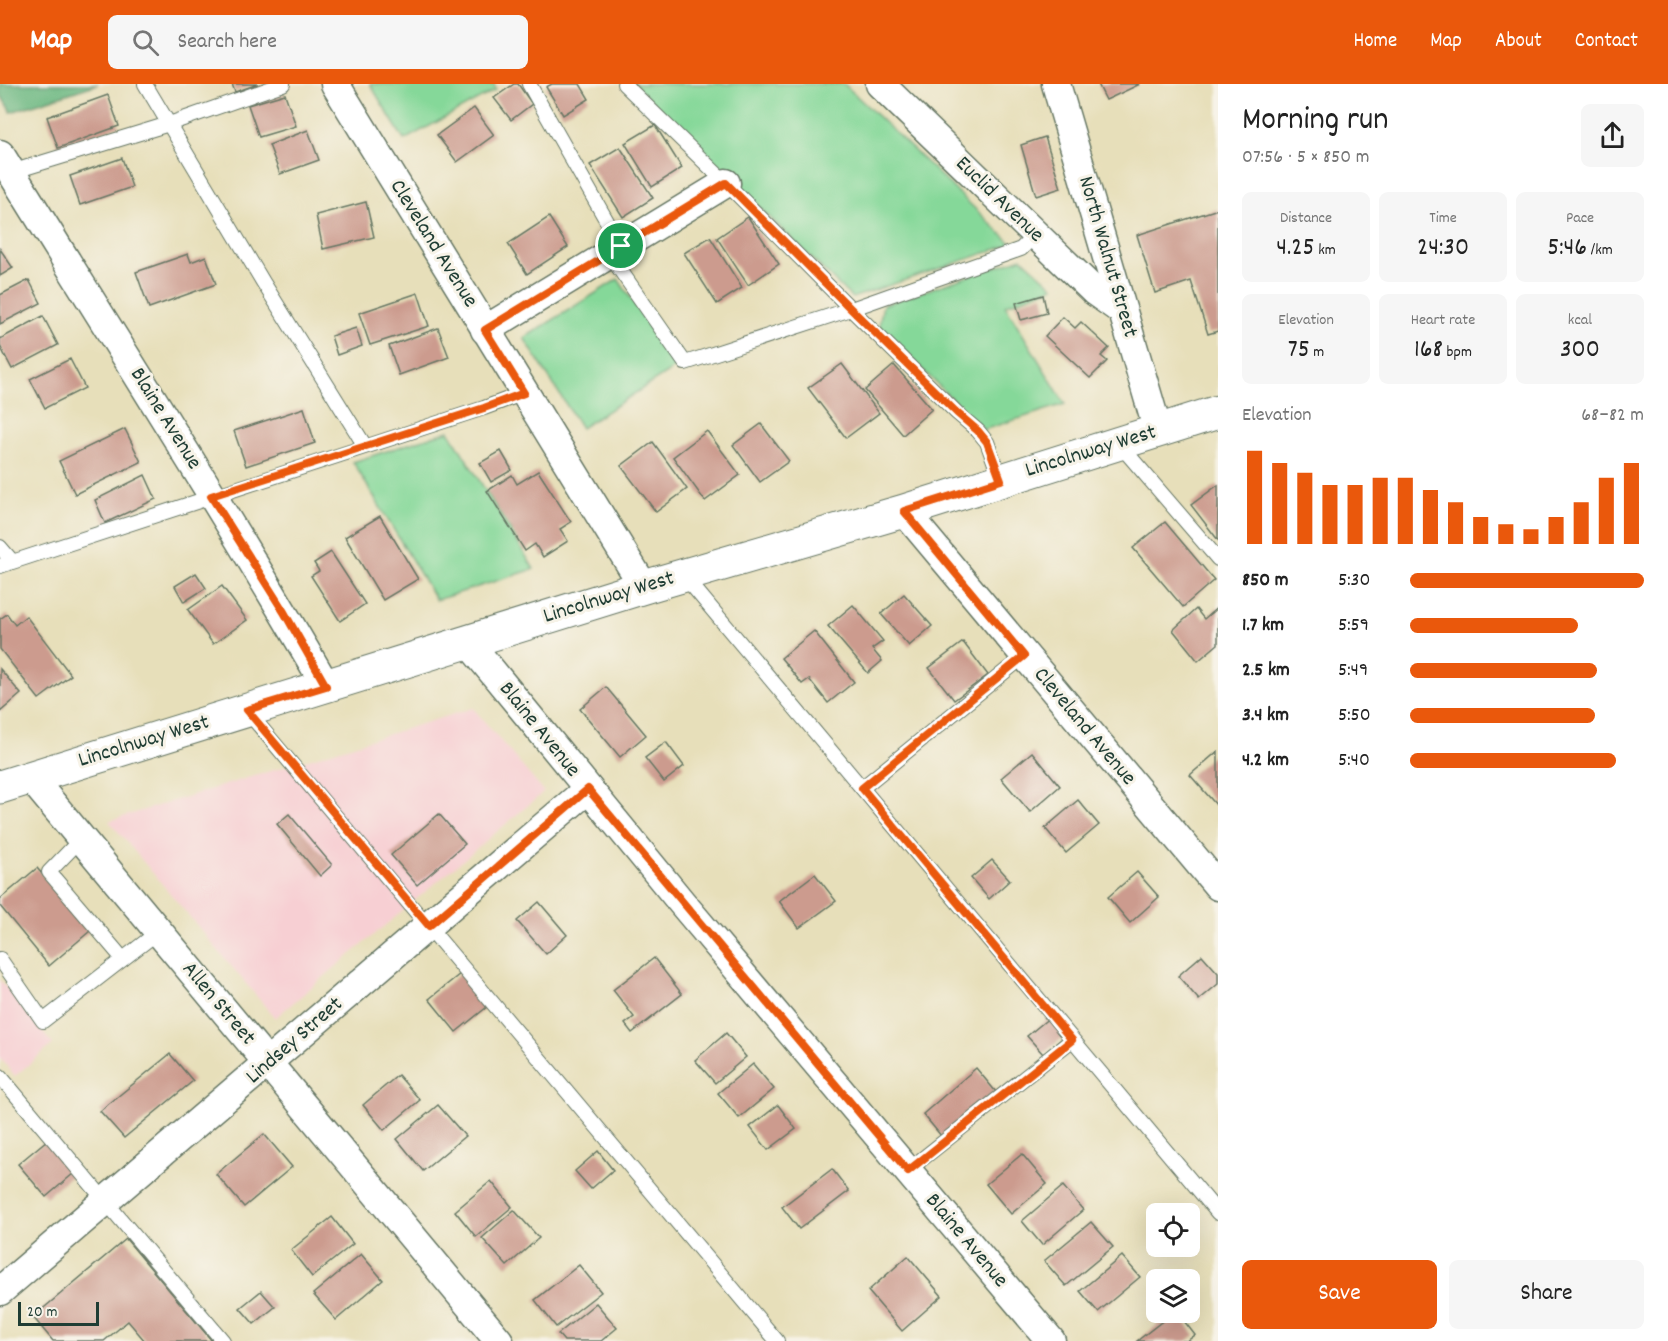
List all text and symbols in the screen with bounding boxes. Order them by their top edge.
search box [108,15,528,69]
text: Map [30,22,72,62]
icon: search [129,26,162,59]
text: Search here [177,27,277,58]
text: Home [1353,27,1397,57]
text: Map [1430,27,1462,57]
text: About [1495,27,1542,57]
text: Contact [1575,27,1638,57]
text: Morning run [1242,98,1389,145]
button: share [1581,104,1644,167]
text: 07:56 · 5 × 850 m [1242,144,1369,172]
street label: Euclid Avenue [948,150,1050,250]
street label: North Walnut Street [1069,173,1145,341]
street label: Cleveland Avenue [381,174,485,314]
text: Distance [1280,207,1332,230]
text: Time [1429,207,1457,230]
text: Pace [1566,207,1594,230]
pin [595,220,646,271]
icon: arrive [604,229,637,262]
text: 4.25 [1276,230,1315,267]
text: 24:30 [1417,230,1469,267]
text: 5:46 [1547,230,1587,267]
text: km [1315,239,1336,262]
text: /km [1587,239,1613,262]
text: Elevation [1278,309,1334,332]
text: Heart rate [1411,309,1475,332]
text: kcal [1568,309,1592,332]
text: 75 [1288,332,1310,369]
text: 168 [1414,332,1443,369]
text: 300 [1560,332,1600,369]
text: m [1310,341,1324,364]
text: bpm [1443,341,1472,364]
street label: Blaine Avenue [121,362,209,476]
text: Elevation [1242,402,1312,430]
text: 68–82 m [1581,402,1644,430]
street label: Lincolnway West [1022,417,1160,487]
street label: Lincolnway West [540,563,678,633]
text: 850 m [1242,567,1289,595]
text: 5:30 [1338,567,1370,595]
text: 1.7 km [1242,612,1284,640]
text: 5:59 [1338,612,1369,640]
text: 2.5 km [1242,657,1290,685]
text: 5:49 [1338,657,1368,685]
street label: Cleveland Avenue [1025,661,1143,793]
street label: Blaine Avenue [491,676,587,784]
text: 3.4 km [1242,702,1289,730]
text: 5:50 [1338,702,1371,730]
street label: Lincolnway West [75,707,213,777]
text: 4.2 km [1242,747,1289,775]
text: 5:40 [1338,747,1370,775]
street label: Allen Street [174,955,262,1053]
street label: Lindsey Street [240,990,350,1092]
street label: Blaine Avenue [917,1187,1015,1295]
map controls [1146,1203,1200,1323]
button: locate [1146,1203,1200,1257]
button: Save [1242,1260,1437,1329]
button: Share [1449,1260,1644,1329]
button: layers [1146,1269,1200,1323]
scale bar [18,1299,99,1326]
text: 20 m [27,1301,57,1324]

